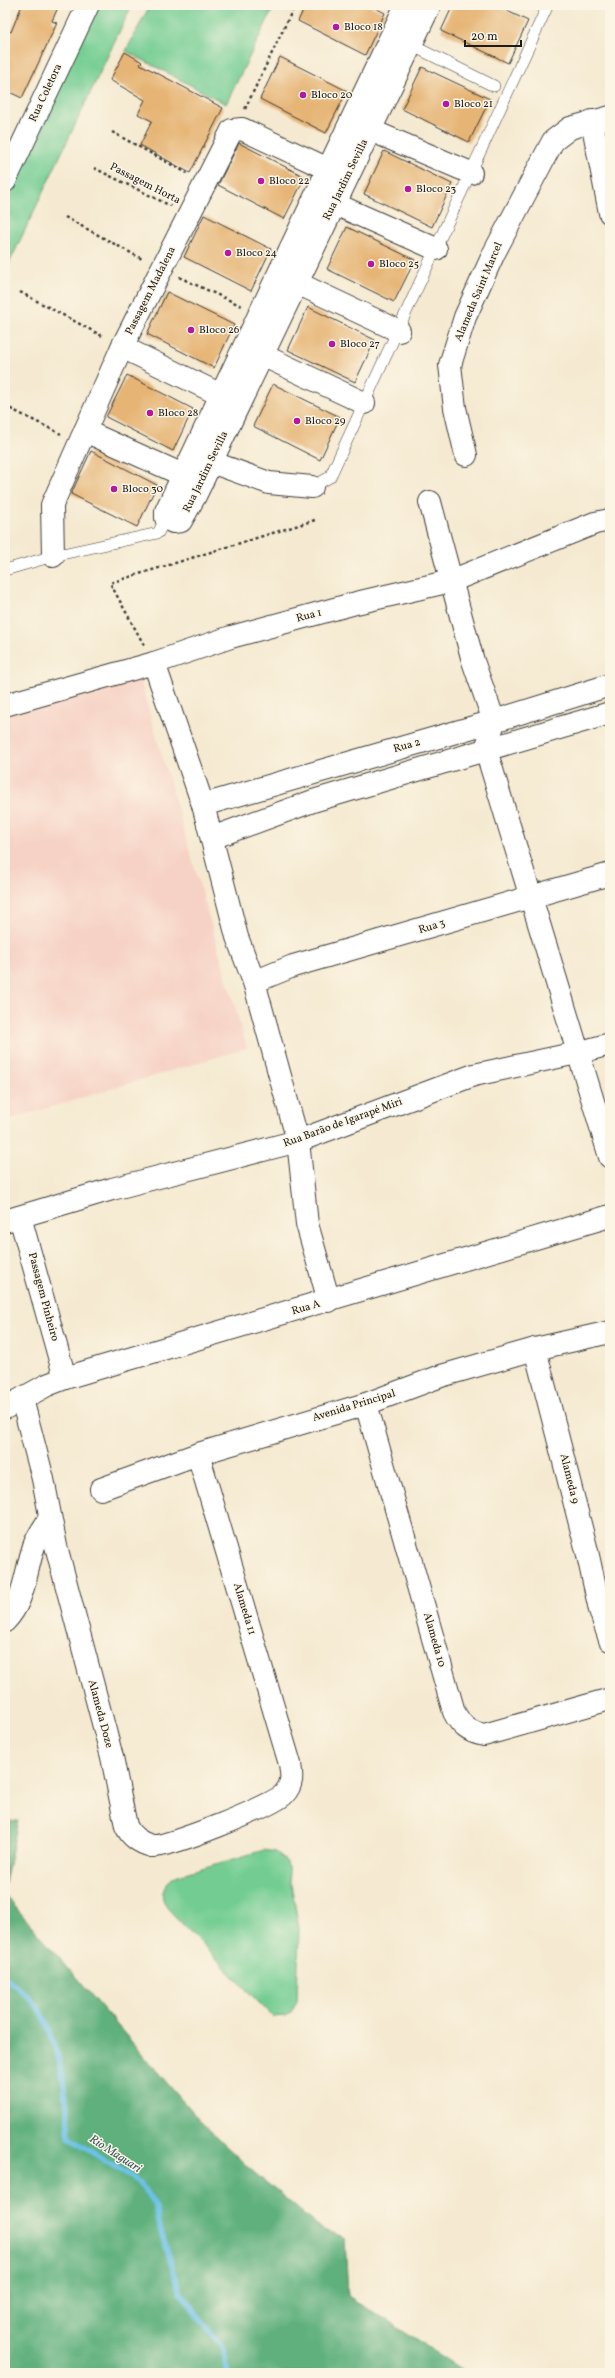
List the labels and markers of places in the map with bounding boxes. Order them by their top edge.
place label: Bloco 18 [344,20,383,35]
marker: Bloco 18 [331,22,341,32]
place label: Bloco 20 [311,88,353,103]
marker: Bloco 20 [298,90,308,100]
place label: Bloco 21 [454,97,493,112]
marker: Bloco 21 [441,99,451,109]
place label: Bloco 22 [269,174,310,189]
marker: Bloco 22 [256,176,266,186]
place label: Bloco 23 [416,182,457,197]
marker: Bloco 23 [403,184,413,194]
place label: Bloco 24 [236,246,278,261]
marker: Bloco 24 [223,248,233,258]
place label: Bloco 25 [379,257,419,272]
marker: Bloco 25 [366,259,376,269]
place label: Bloco 26 [199,323,240,338]
marker: Bloco 26 [186,325,196,335]
place label: Bloco 27 [340,337,380,352]
marker: Bloco 27 [327,339,337,349]
place label: Bloco 28 [158,406,199,421]
marker: Bloco 28 [145,408,155,418]
place label: Bloco 29 [305,414,346,429]
marker: Bloco 29 [292,416,302,426]
place label: Bloco 30 [122,482,163,497]
marker: Bloco 30 [109,484,119,494]

